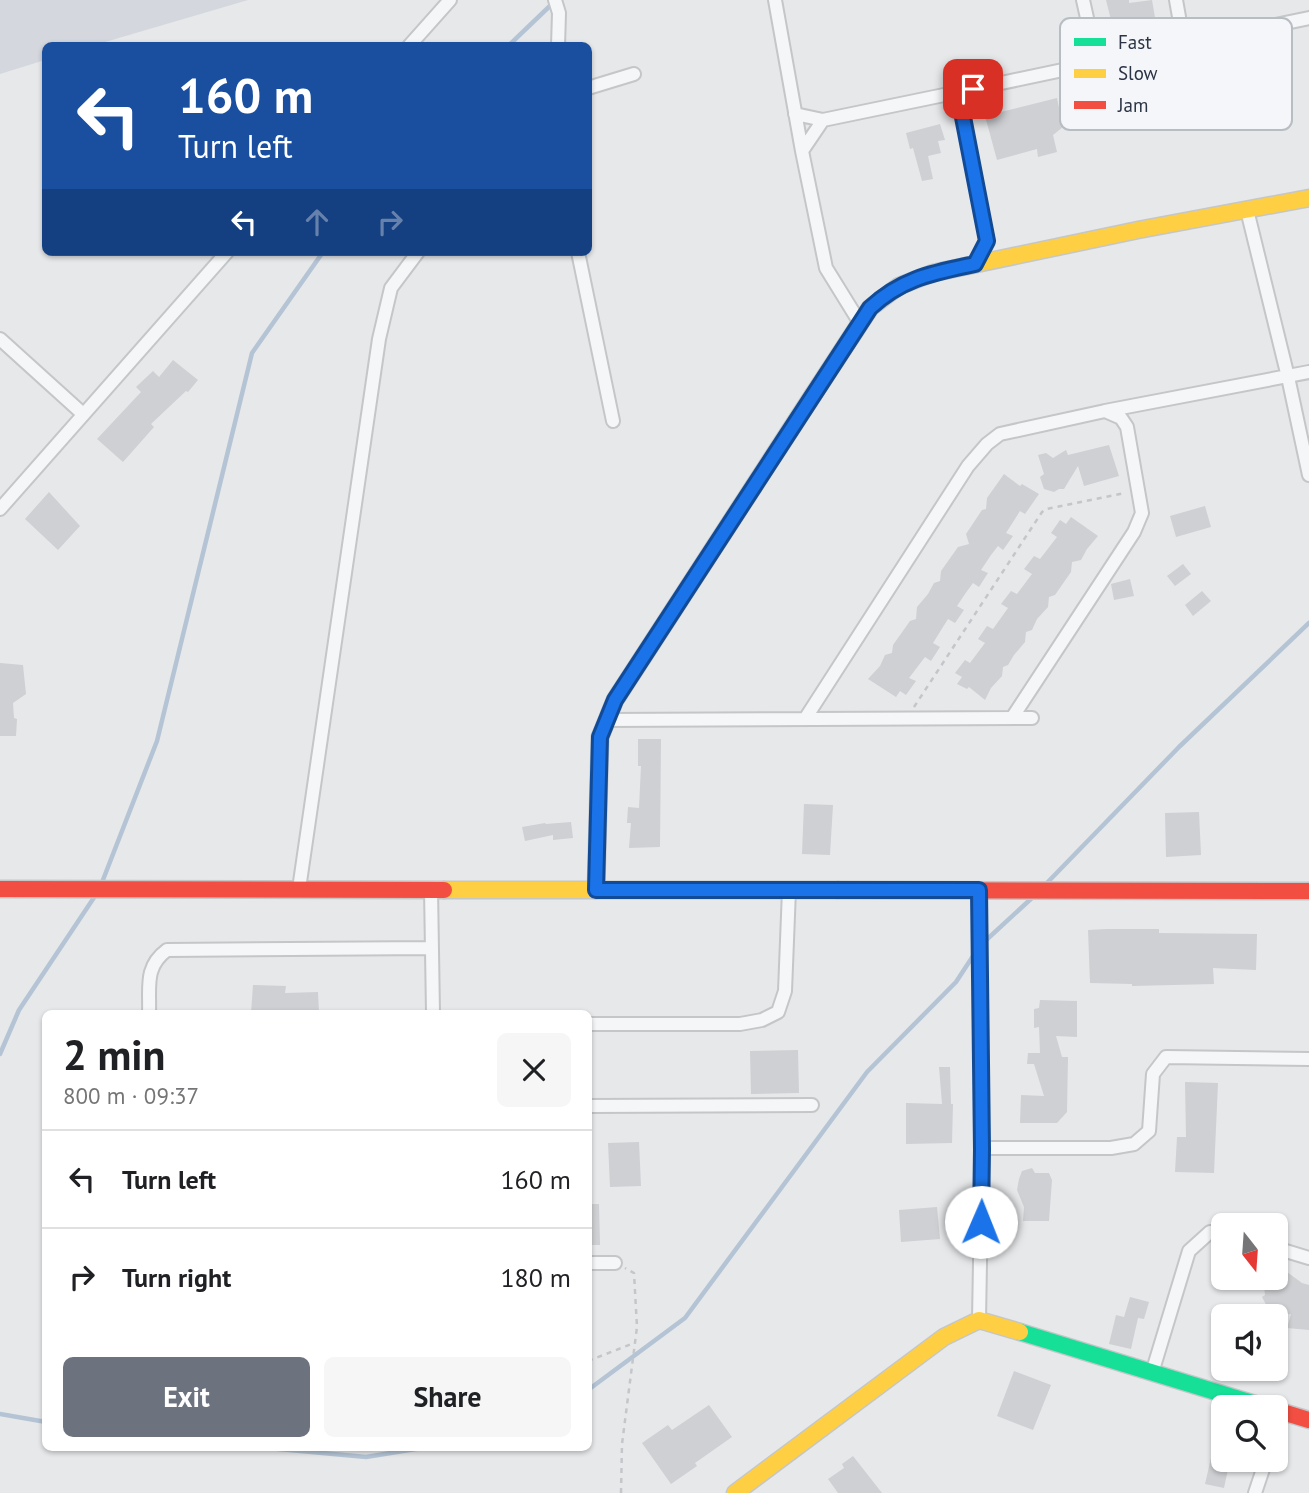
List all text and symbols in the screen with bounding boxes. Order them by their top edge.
legend [1060,18,1292,130]
text: Fast [1118,30,1152,54]
pin [943,59,1003,119]
text: Slow [1118,61,1158,85]
text: 160 m [178,63,313,127]
icon: left [63,70,154,161]
icon: arrive [954,70,992,108]
text: Jam [1117,93,1148,117]
text: Turn left [178,125,293,167]
icon: left [225,203,263,241]
icon: ahead [298,203,336,241]
icon: right [371,203,409,241]
text: 2 min [63,1027,165,1082]
button: close [497,1033,571,1107]
text: 800 m · 09:37 [63,1081,199,1110]
icon: left [63,1160,101,1198]
text: Turn left [122,1163,216,1196]
text: 160 m [500,1163,571,1196]
position arrow [944,1185,1018,1259]
north arrow [1211,1213,1288,1290]
map controls [1211,1213,1288,1472]
icon: right [63,1258,101,1296]
text: Turn right [122,1261,231,1294]
text: 180 m [500,1261,571,1294]
button: sound [1211,1304,1288,1381]
button: Exit [63,1357,310,1437]
button: Share [324,1357,571,1437]
button: search [1211,1395,1288,1472]

